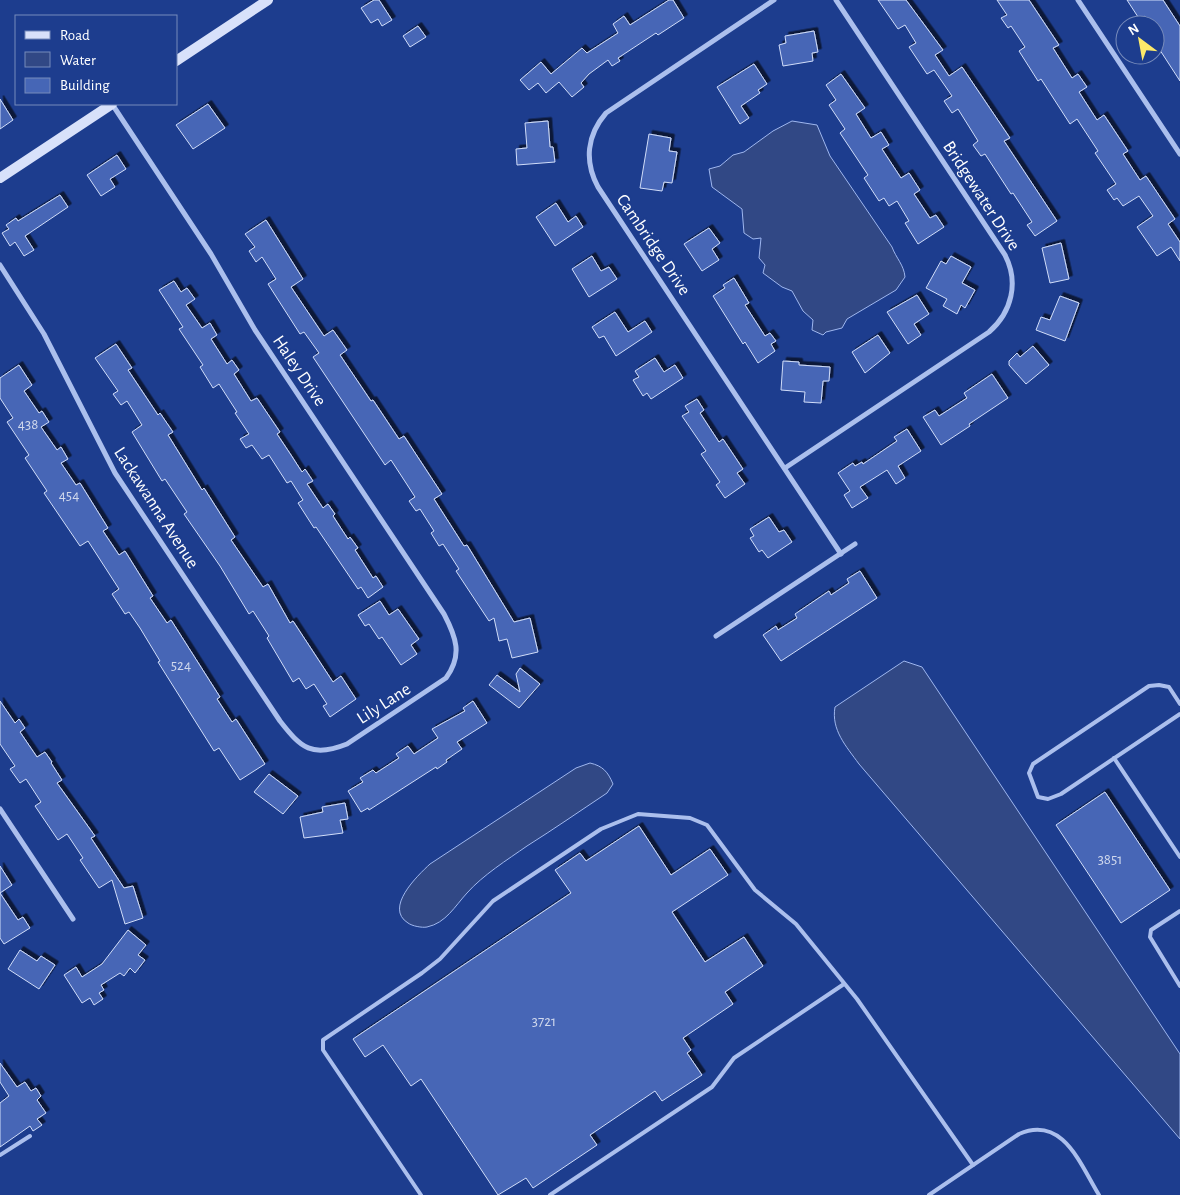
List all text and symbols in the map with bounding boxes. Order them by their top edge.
legend [15,15,178,105]
north arrow [1115,15,1165,65]
text: N [1126,21,1141,38]
text: Road [60,28,90,43]
text: Water [60,53,96,68]
text: Building [60,78,110,93]
street label: Bridgewater Drive [939,138,1023,254]
street label: Cambridge Drive [613,191,693,299]
street label: Haley Drive [269,332,329,410]
house number: 438 [18,417,38,432]
street label: Lackawanna Avenue [110,444,202,572]
house number: 454 [59,488,79,503]
house number: 524 [171,658,191,673]
street label: Lily Lane [354,680,414,728]
house number: 3851 [1098,852,1122,867]
house number: 3721 [532,1014,556,1029]

